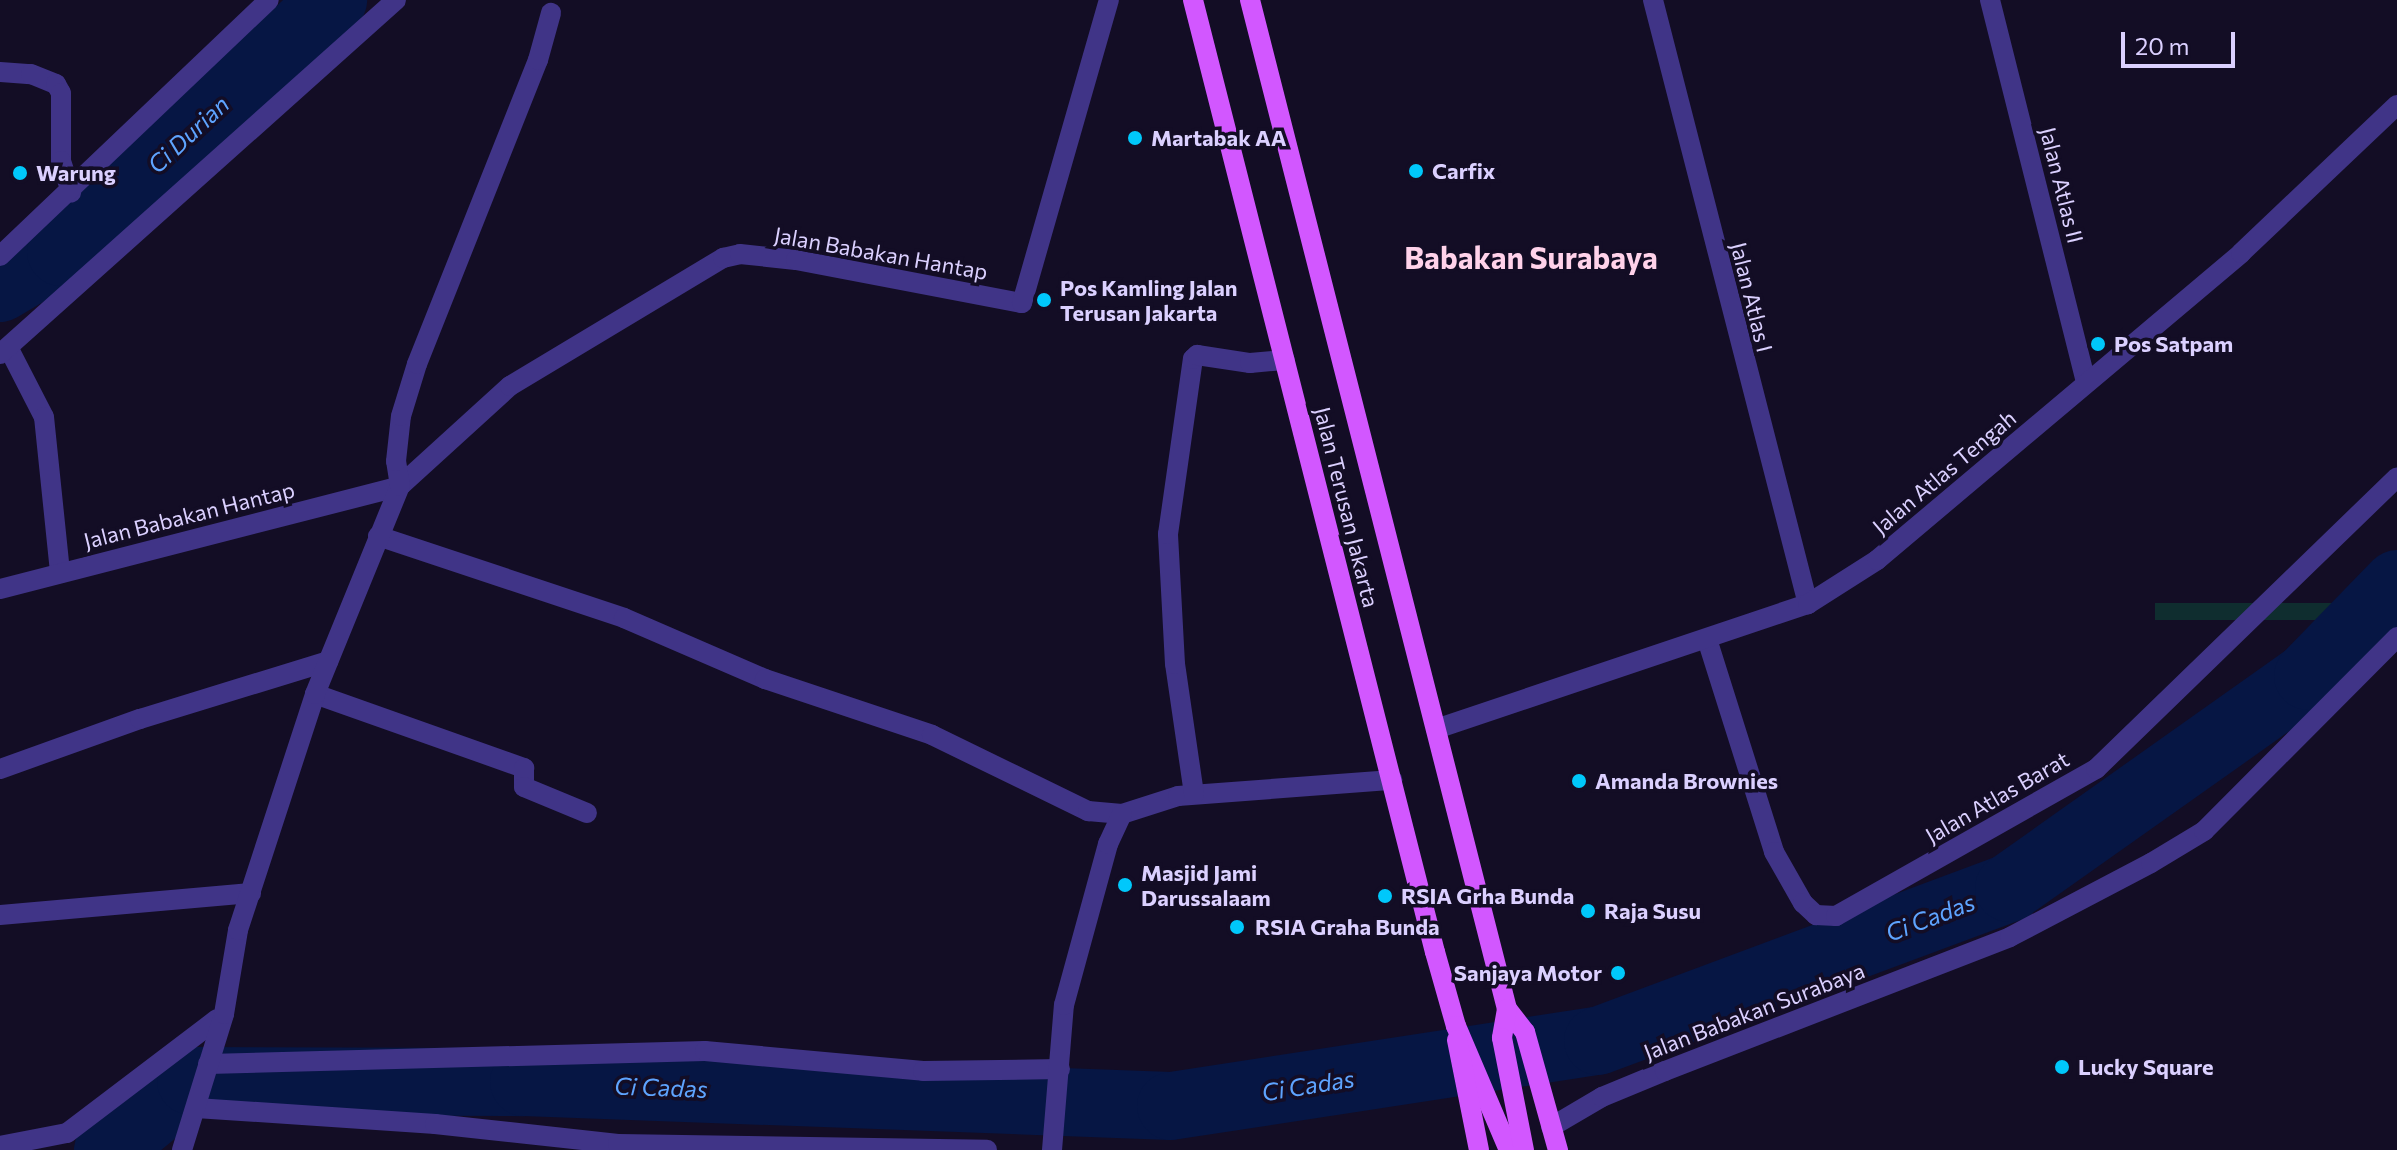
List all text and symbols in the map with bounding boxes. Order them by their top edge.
scale bar [2125,16,2239,66]
text: 20 m [2135,31,2189,60]
water label: Ci Durian [141,89,235,179]
street label: Jalan Atlas II [2035,124,2089,246]
place label: Martabak AA [1151,125,1287,151]
marker: Martabak AA [1126,129,1144,147]
place label: Carfix [1432,158,1495,184]
place label: Warung [36,160,116,186]
marker: Carfix [1407,162,1425,180]
marker: Warung [11,164,29,182]
street label: Jalan Babakan Hantap [772,221,990,285]
district label: Babakan Surabaya [1404,239,1658,275]
street label: Jalan Atlas I [1726,239,1778,355]
place label: Pos Kamling Jalan Terusan Jakarta [1060,274,1238,326]
marker: Pos Kamling Jalan Terusan Jakarta [1035,291,1053,309]
place label: Pos Satpam [2114,331,2233,357]
marker: Pos Satpam [2089,335,2107,353]
street label: Jalan Terusan Jakarta [1309,404,1385,610]
street label: Jalan Atlas Tengah [1867,404,2021,540]
street label: Jalan Babakan Hantap [81,476,297,554]
street label: Jalan Atlas Barat [1921,745,2073,849]
place label: Amanda Brownies [1595,768,1778,794]
marker: Amanda Brownies [1570,772,1588,790]
place label: Masjid Jami Darussalaam [1141,859,1271,910]
marker: Masjid Jami Darussalaam [1116,876,1134,894]
place label: RSIA Grha Bunda [1401,883,1574,909]
marker: RSIA Grha Bunda [1376,887,1394,905]
water label: Ci Cadas [1881,887,1979,947]
place label: Raja Susu [1604,898,1701,924]
marker: Raja Susu [1579,902,1597,920]
place label: RSIA Graha Bunda [1255,914,1440,940]
marker: RSIA Graha Bunda [1226,916,1248,938]
street label: Jalan Babakan Surabaya [1640,957,1868,1065]
place label: Sanjaya Motor [1454,960,1602,986]
marker: Sanjaya Motor [1609,964,1627,982]
place label: Lucky Square [2078,1054,2214,1080]
marker: Lucky Square [2053,1058,2071,1076]
water label: Ci Cadas [1260,1063,1356,1107]
water label: Ci Cadas [614,1071,708,1103]

